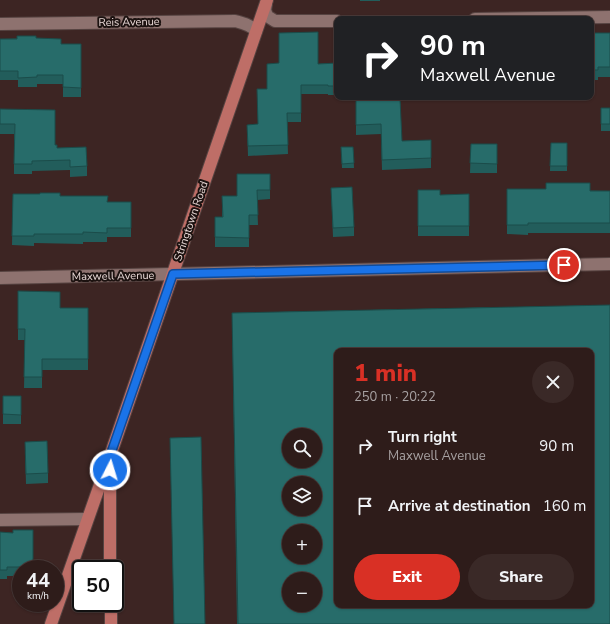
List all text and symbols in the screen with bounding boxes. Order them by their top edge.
street label: Reis Avenue [98,14,160,30]
text: 90 m [420,27,486,65]
icon: right [354,32,406,84]
text: Maxwell Avenue [420,63,555,87]
street label: Stringtown Road [170,179,212,263]
pin [547,248,581,282]
icon: arrive [553,254,575,276]
street label: Maxwell Avenue [72,268,155,284]
text: 1 min [354,357,417,389]
button: close [532,361,574,403]
text: 250 m · 20:22 [354,388,436,406]
text: Turn right [388,427,457,447]
map controls [282,428,322,612]
button: search [282,428,322,468]
icon: right [354,435,376,457]
text: 90 m [539,436,574,456]
text: Maxwell Avenue [388,447,486,465]
position arrow [89,449,131,491]
button: layers [282,476,322,516]
icon: arrive [354,495,376,517]
text: Arrive at destination [388,496,531,516]
text: 160 m [543,496,586,516]
button: + [282,524,322,564]
button: Exit [354,554,460,600]
button: Share [468,554,574,600]
speed limit sign: 50 [72,560,124,612]
text: 44 [26,567,50,594]
button: − [282,572,322,612]
text: km/h [27,589,49,603]

